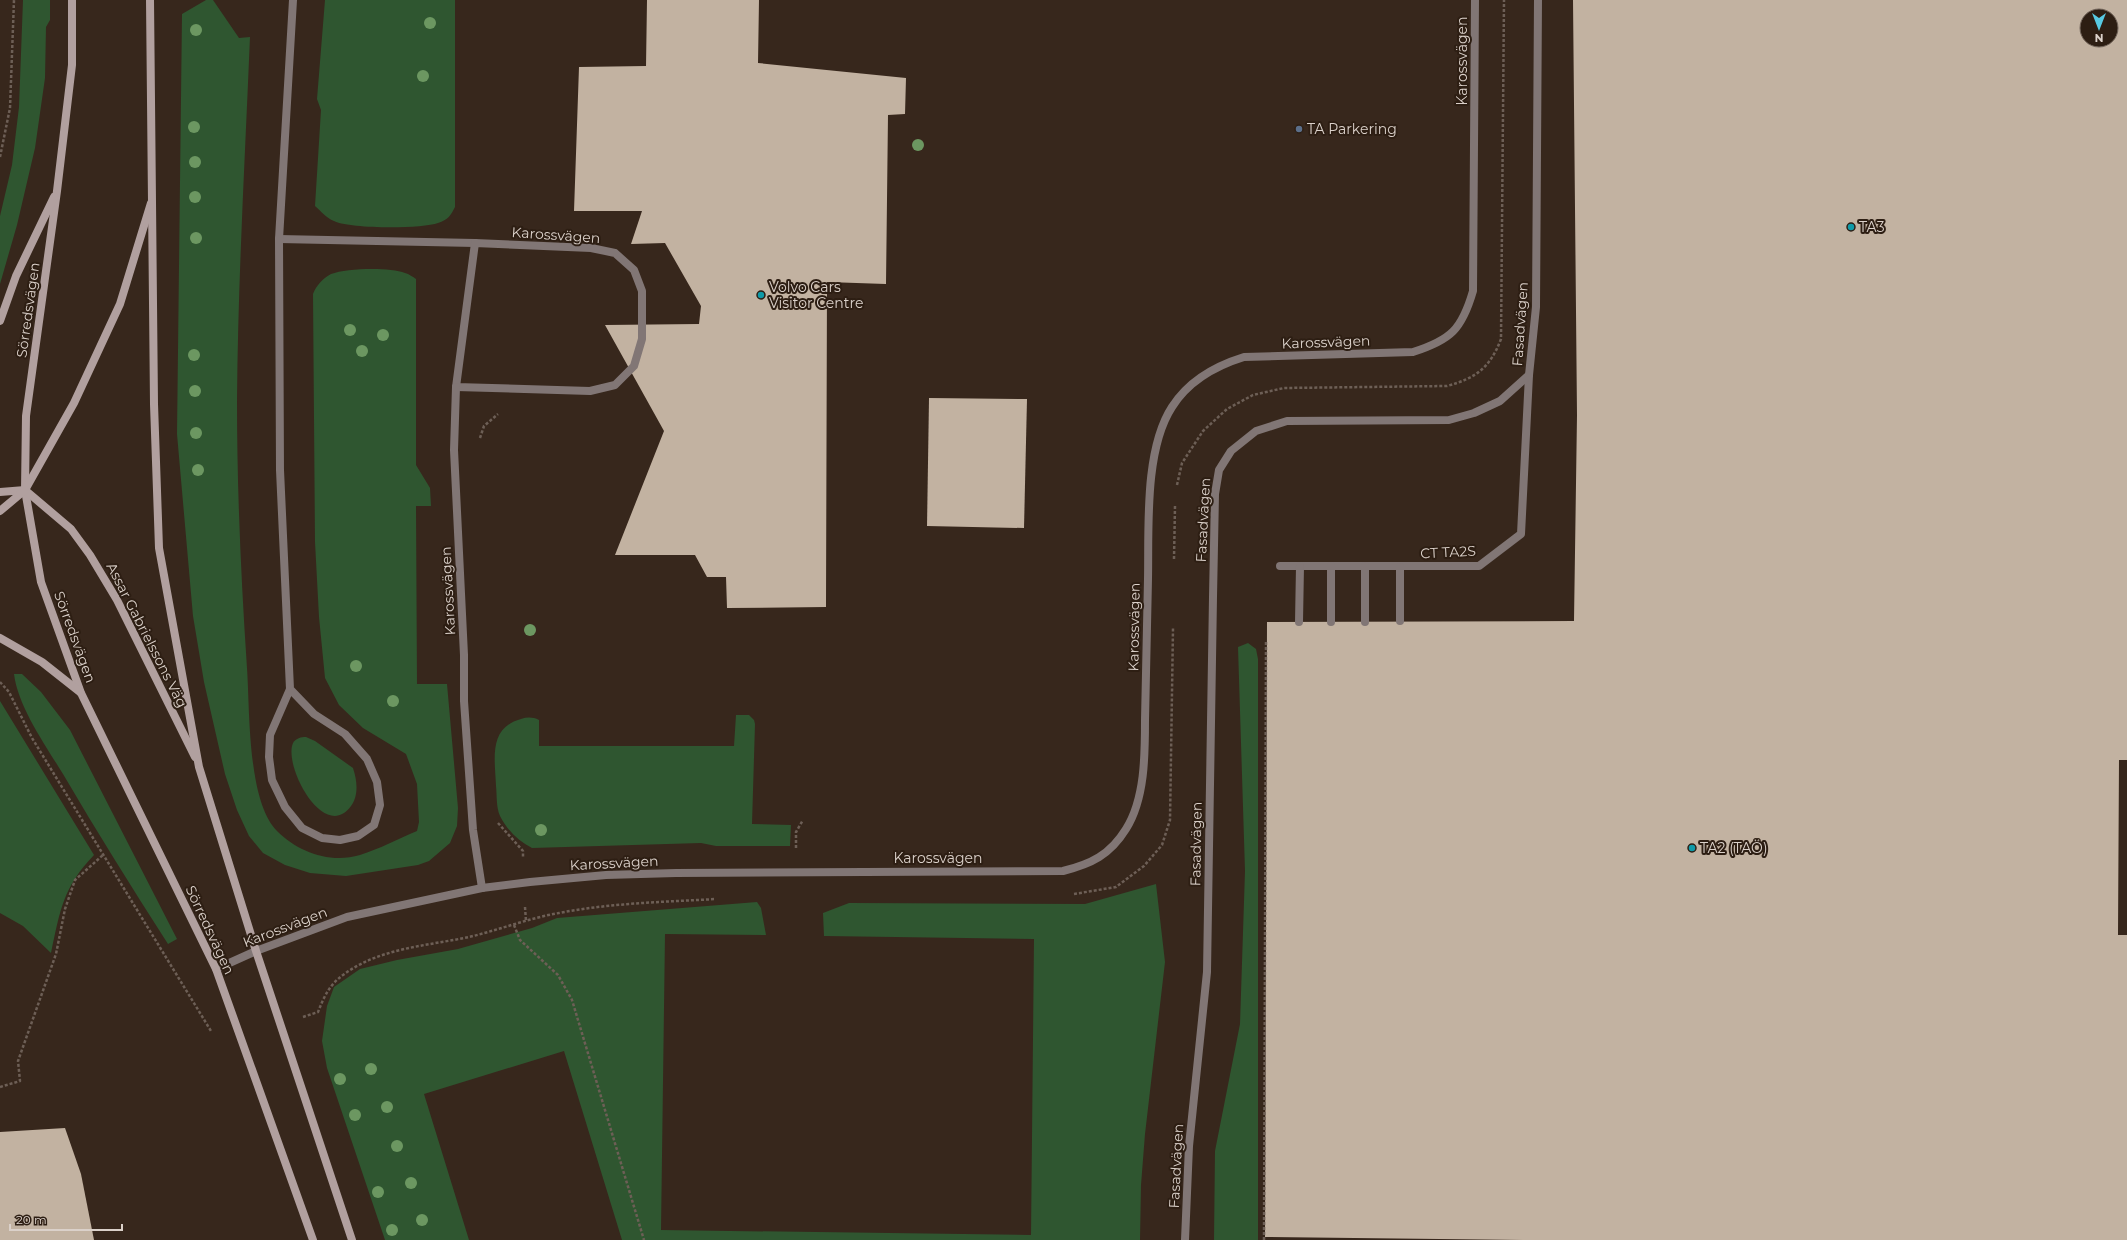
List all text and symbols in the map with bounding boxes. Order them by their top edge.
north arrow [2079,8,2119,48]
street label: Karossvägen [1453,17,1471,105]
text: N [2095,31,2103,45]
place label: TA Parkering [1307,120,1397,138]
marker: TA Parkering [1294,124,1304,134]
place label: TA3 [1859,218,1885,236]
marker: TA3 [1846,222,1856,232]
street label: Karossvägen [511,223,601,247]
street label: Sörredsvägen [12,261,44,359]
place label: Volvo Cars Visitor Centre [769,278,863,312]
street label: Fasadvägen [1508,281,1532,367]
marker: Volvo Cars Visitor Centre [756,290,766,300]
street label: Karossvägen [1281,331,1371,353]
street label: Fasadvägen [1192,477,1214,563]
street label: CT TA2S [1420,542,1476,562]
street label: Karossvägen [437,546,459,636]
street label: Assar Gabrielssons Väg [103,559,191,711]
street label: Karossvägen [1124,582,1144,672]
street label: Sörredsvägen [50,589,100,685]
street label: Fasadvägen [1186,802,1206,886]
place label: TA2 (TAÖ) [1700,839,1768,857]
marker: TA2 (TAÖ) [1687,843,1697,853]
street label: Karossvägen [894,849,982,867]
street label: Karossvägen [569,852,659,874]
street label: Sörredsvägen [182,883,238,977]
street label: Karossvägen [240,903,330,951]
street label: Fasadvägen [1165,1123,1187,1209]
scale bar [10,1206,122,1232]
text: 20 m [16,1212,47,1227]

